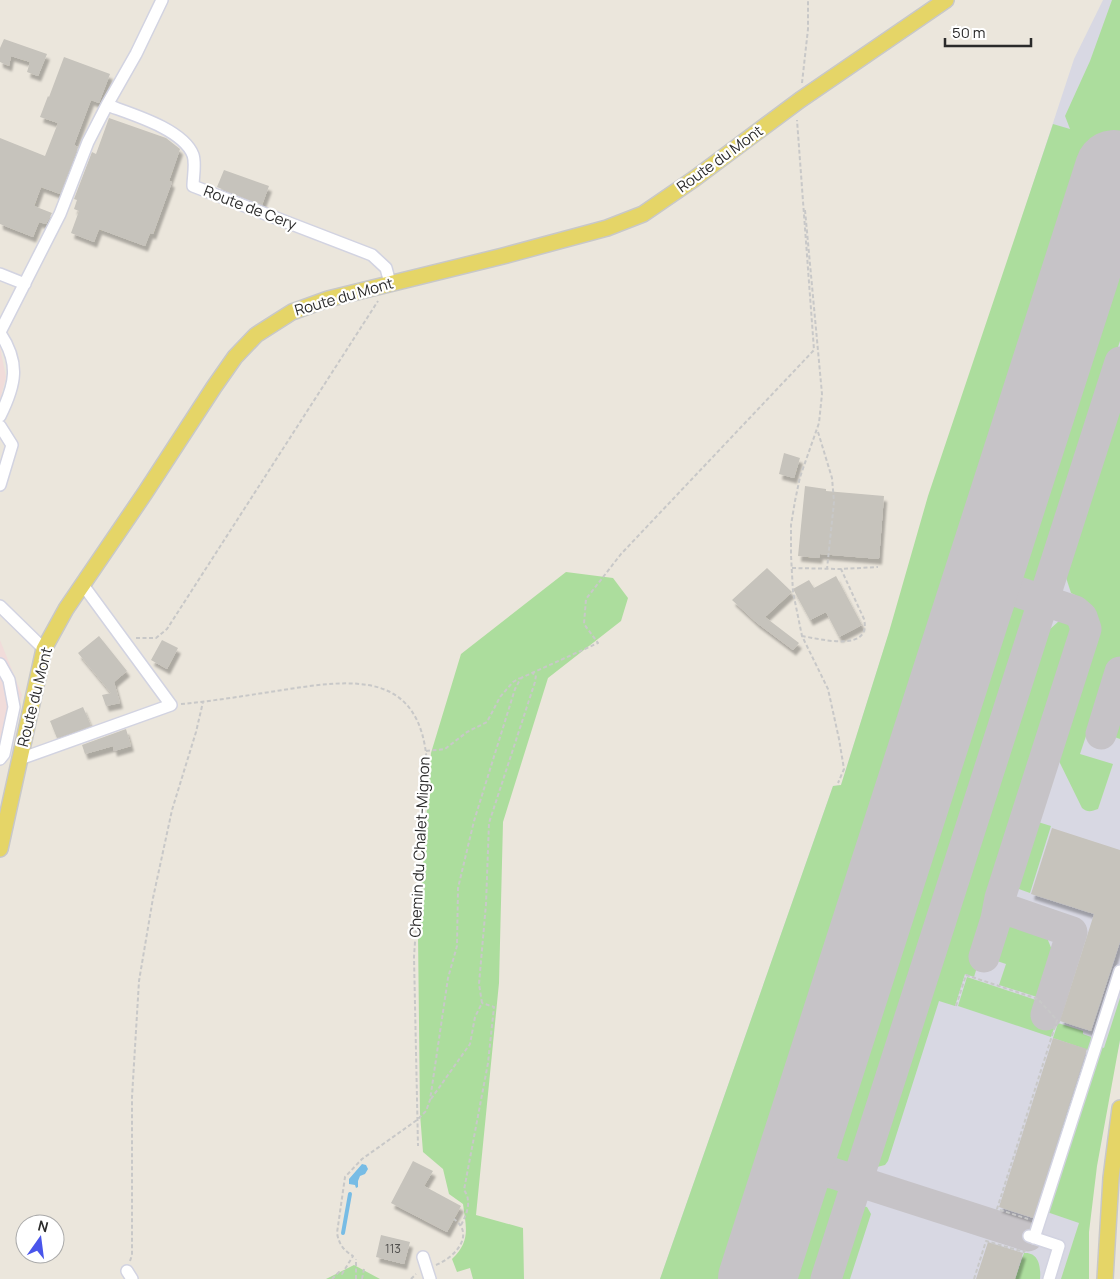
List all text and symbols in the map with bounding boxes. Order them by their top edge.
scale bar [945,15,1031,47]
text: 50 m [952,22,986,43]
street label: Route du Mont [672,120,767,197]
street label: Route de Cery [201,180,300,235]
street label: Route du Mont [292,272,396,321]
street label: Route du Mont [12,645,57,749]
street label: Chemin du Chalet-Mignon [404,756,435,938]
north arrow [15,1214,65,1264]
text: N [36,1215,50,1236]
house number: 113 [385,1240,401,1257]

